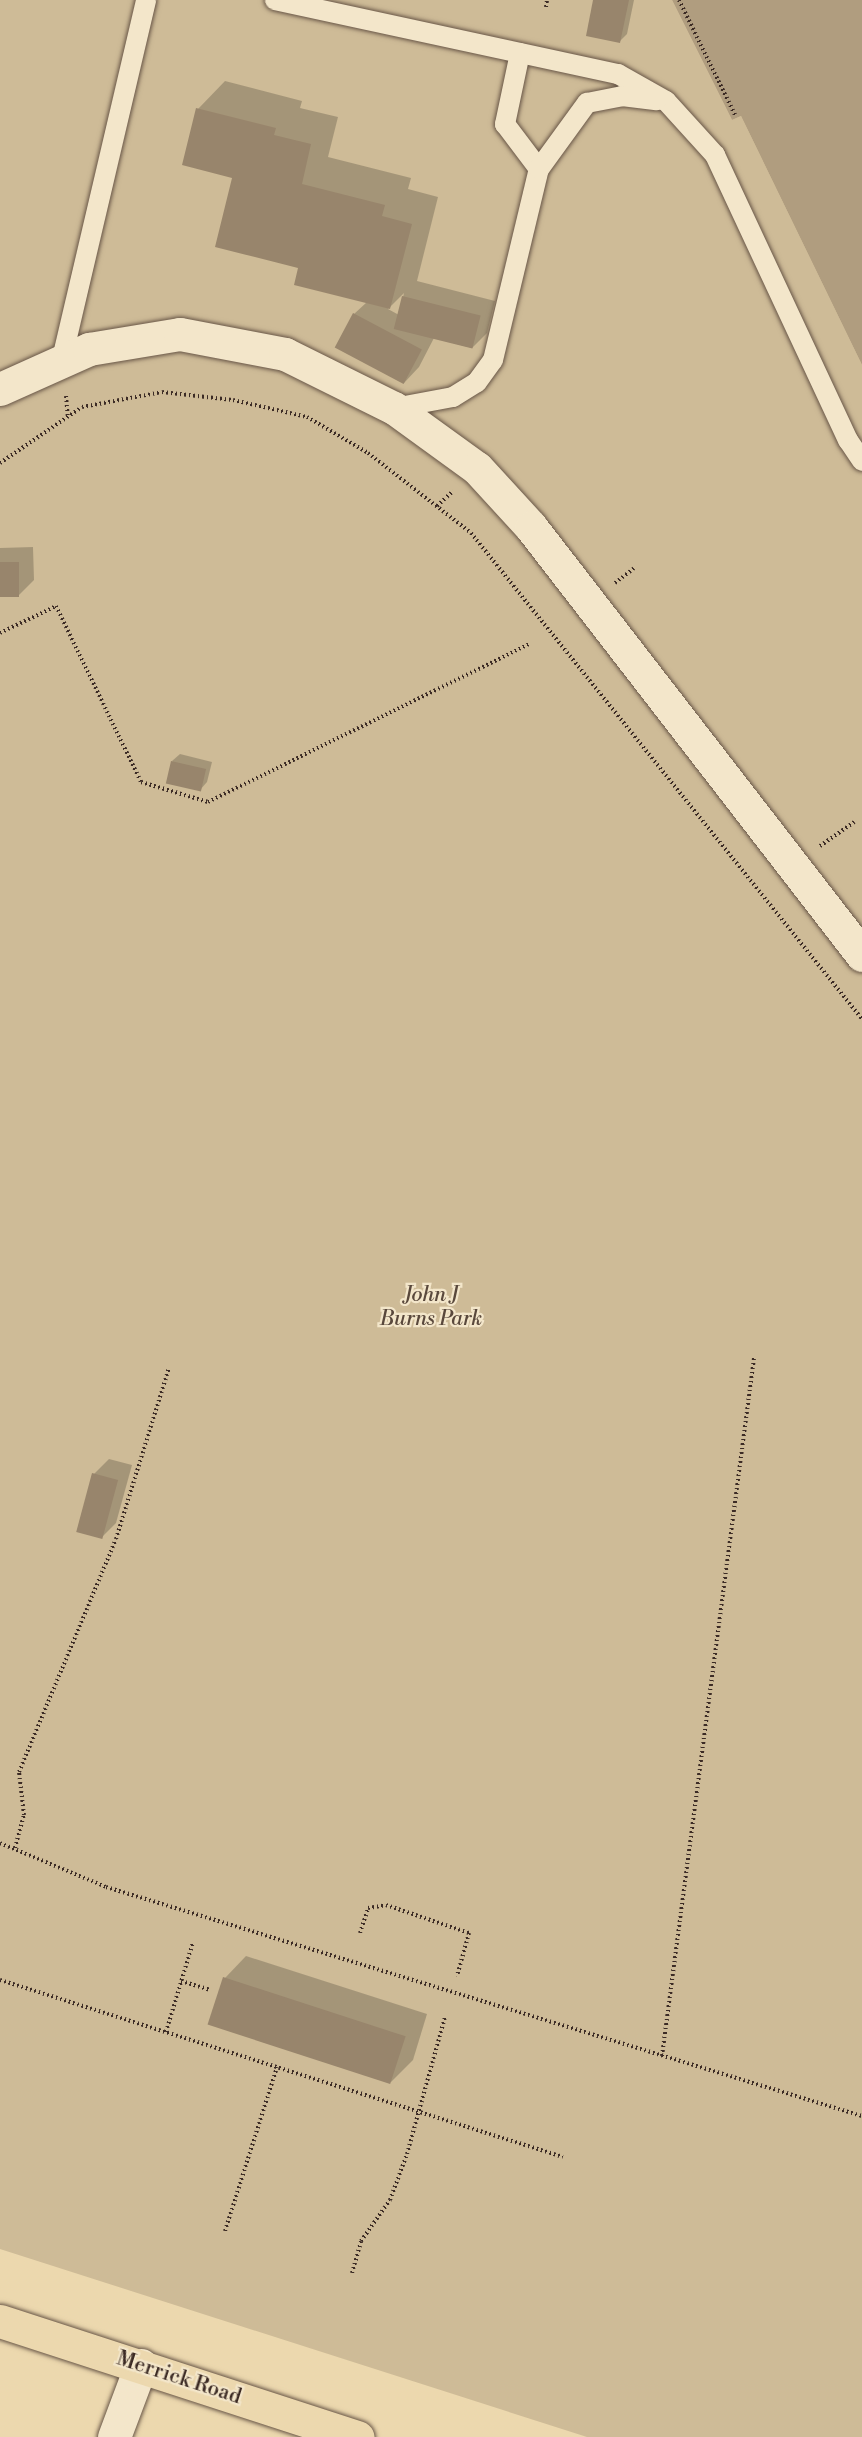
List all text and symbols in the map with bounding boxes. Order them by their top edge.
park label: John J Burns Park [380,1282,482,1332]
street label: Merrick Road [113,2346,245,2410]

